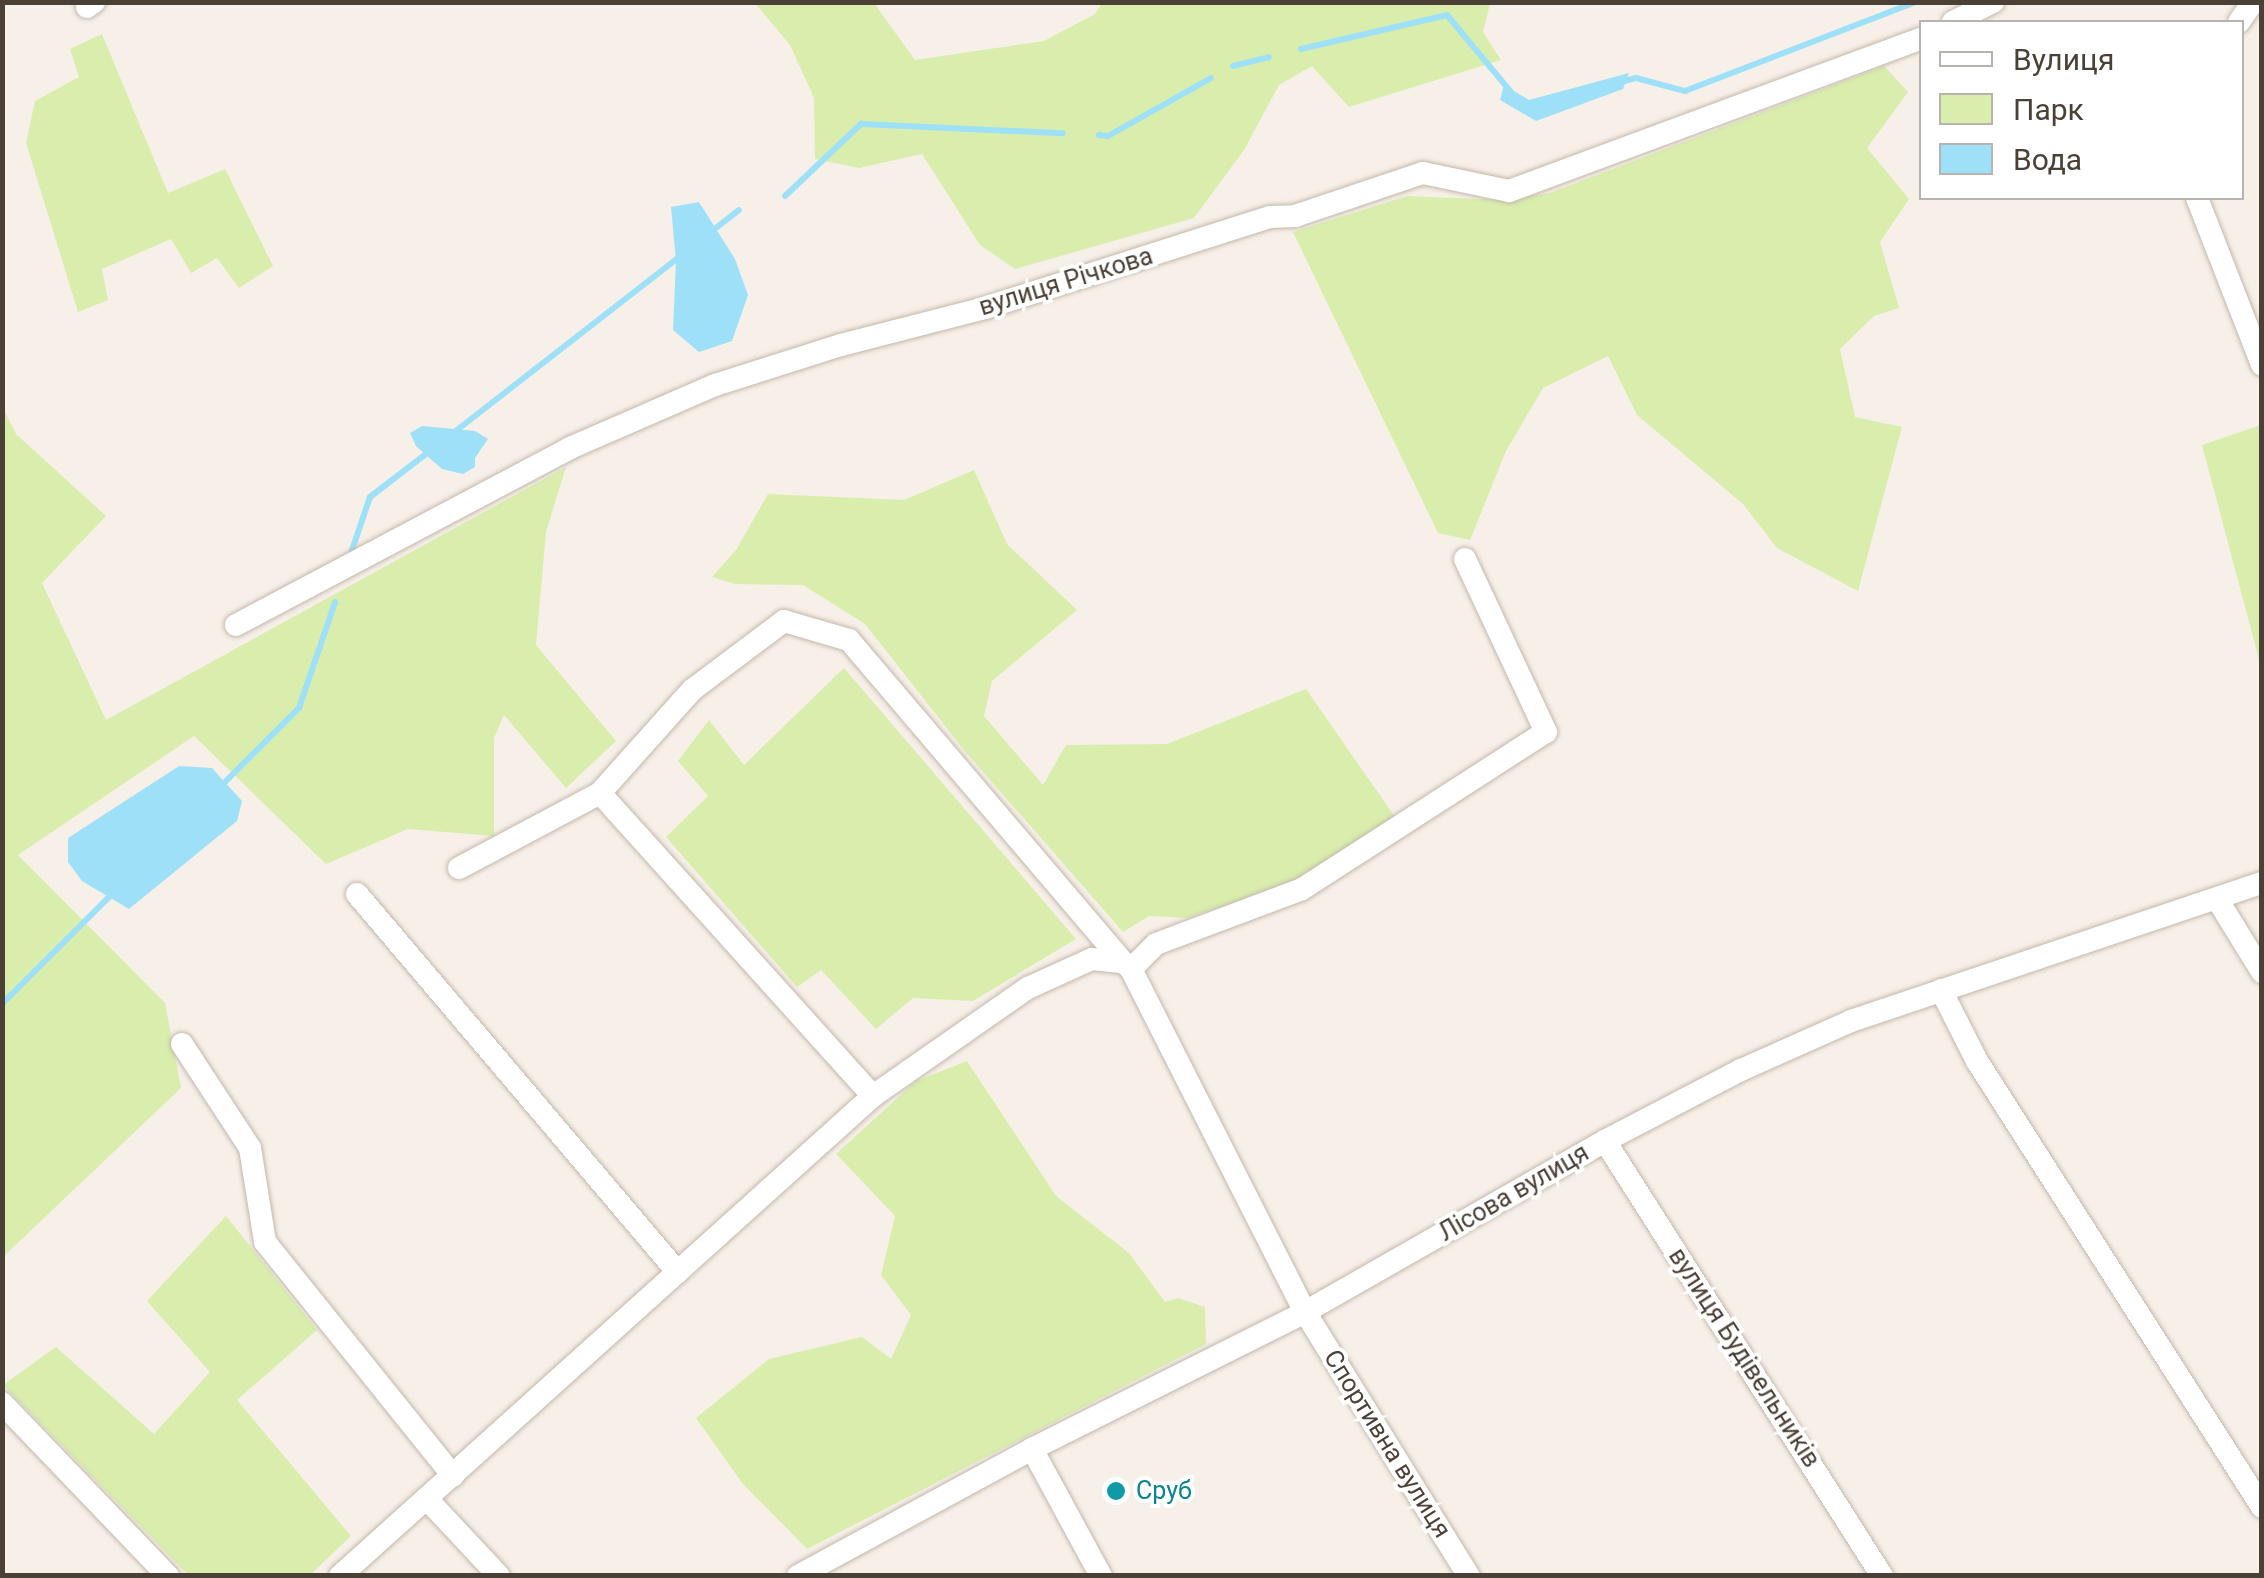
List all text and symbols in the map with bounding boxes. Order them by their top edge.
legend [1919,20,2244,200]
text: Вулиця [2013,42,2114,77]
text: Парк [2013,92,2084,127]
text: Вода [2013,142,2082,177]
street label: вулиця Річкова [975,241,1157,323]
street label: Лісова вулиця [1434,1138,1594,1248]
street label: вулиця Будівельників [1662,1243,1826,1473]
street label: Спортивна вулиця [1317,1344,1457,1544]
place label: Сруб [1136,1476,1192,1506]
marker: Сруб [1105,1480,1127,1502]

